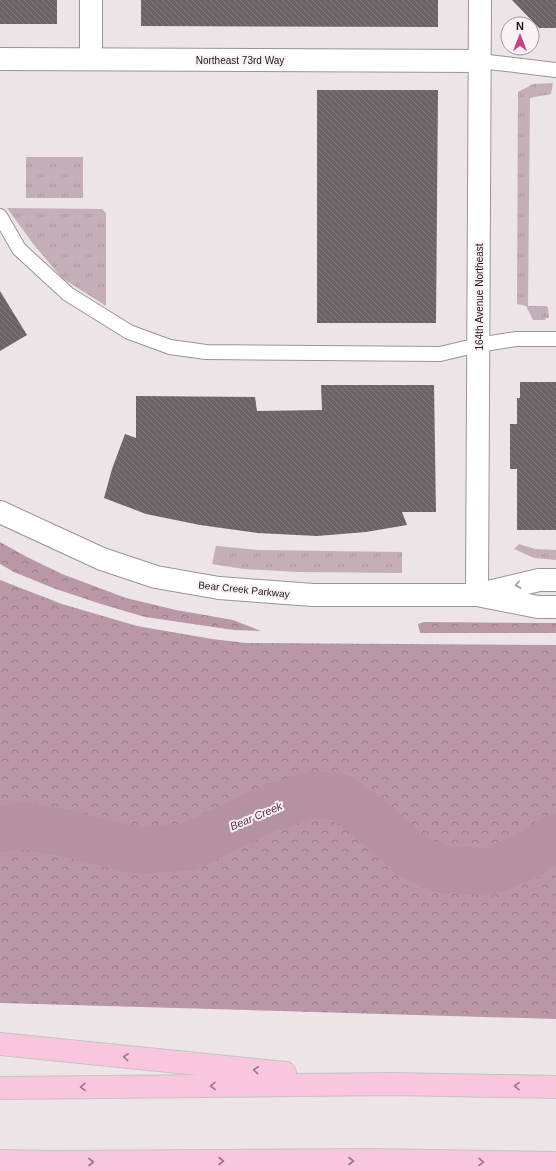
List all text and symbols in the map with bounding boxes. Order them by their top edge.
north arrow [500,16,540,56]
text: N [516,20,524,32]
street label: Northeast 73rd Way [196,55,284,66]
street label: 164th Avenue Northeast [474,243,485,351]
street label: Bear Creek Parkway [198,579,290,600]
one-way arrow [514,580,521,589]
water label: Bear Creek [228,799,284,832]
one-way arrow [123,1053,129,1062]
one-way arrow [253,1066,259,1075]
one-way arrow [210,1082,216,1090]
one-way arrow [514,1082,520,1090]
one-way arrow [80,1083,86,1091]
one-way arrow [348,1156,354,1165]
one-way arrow [218,1157,224,1165]
one-way arrow [88,1158,94,1166]
one-way arrow [478,1158,484,1166]

